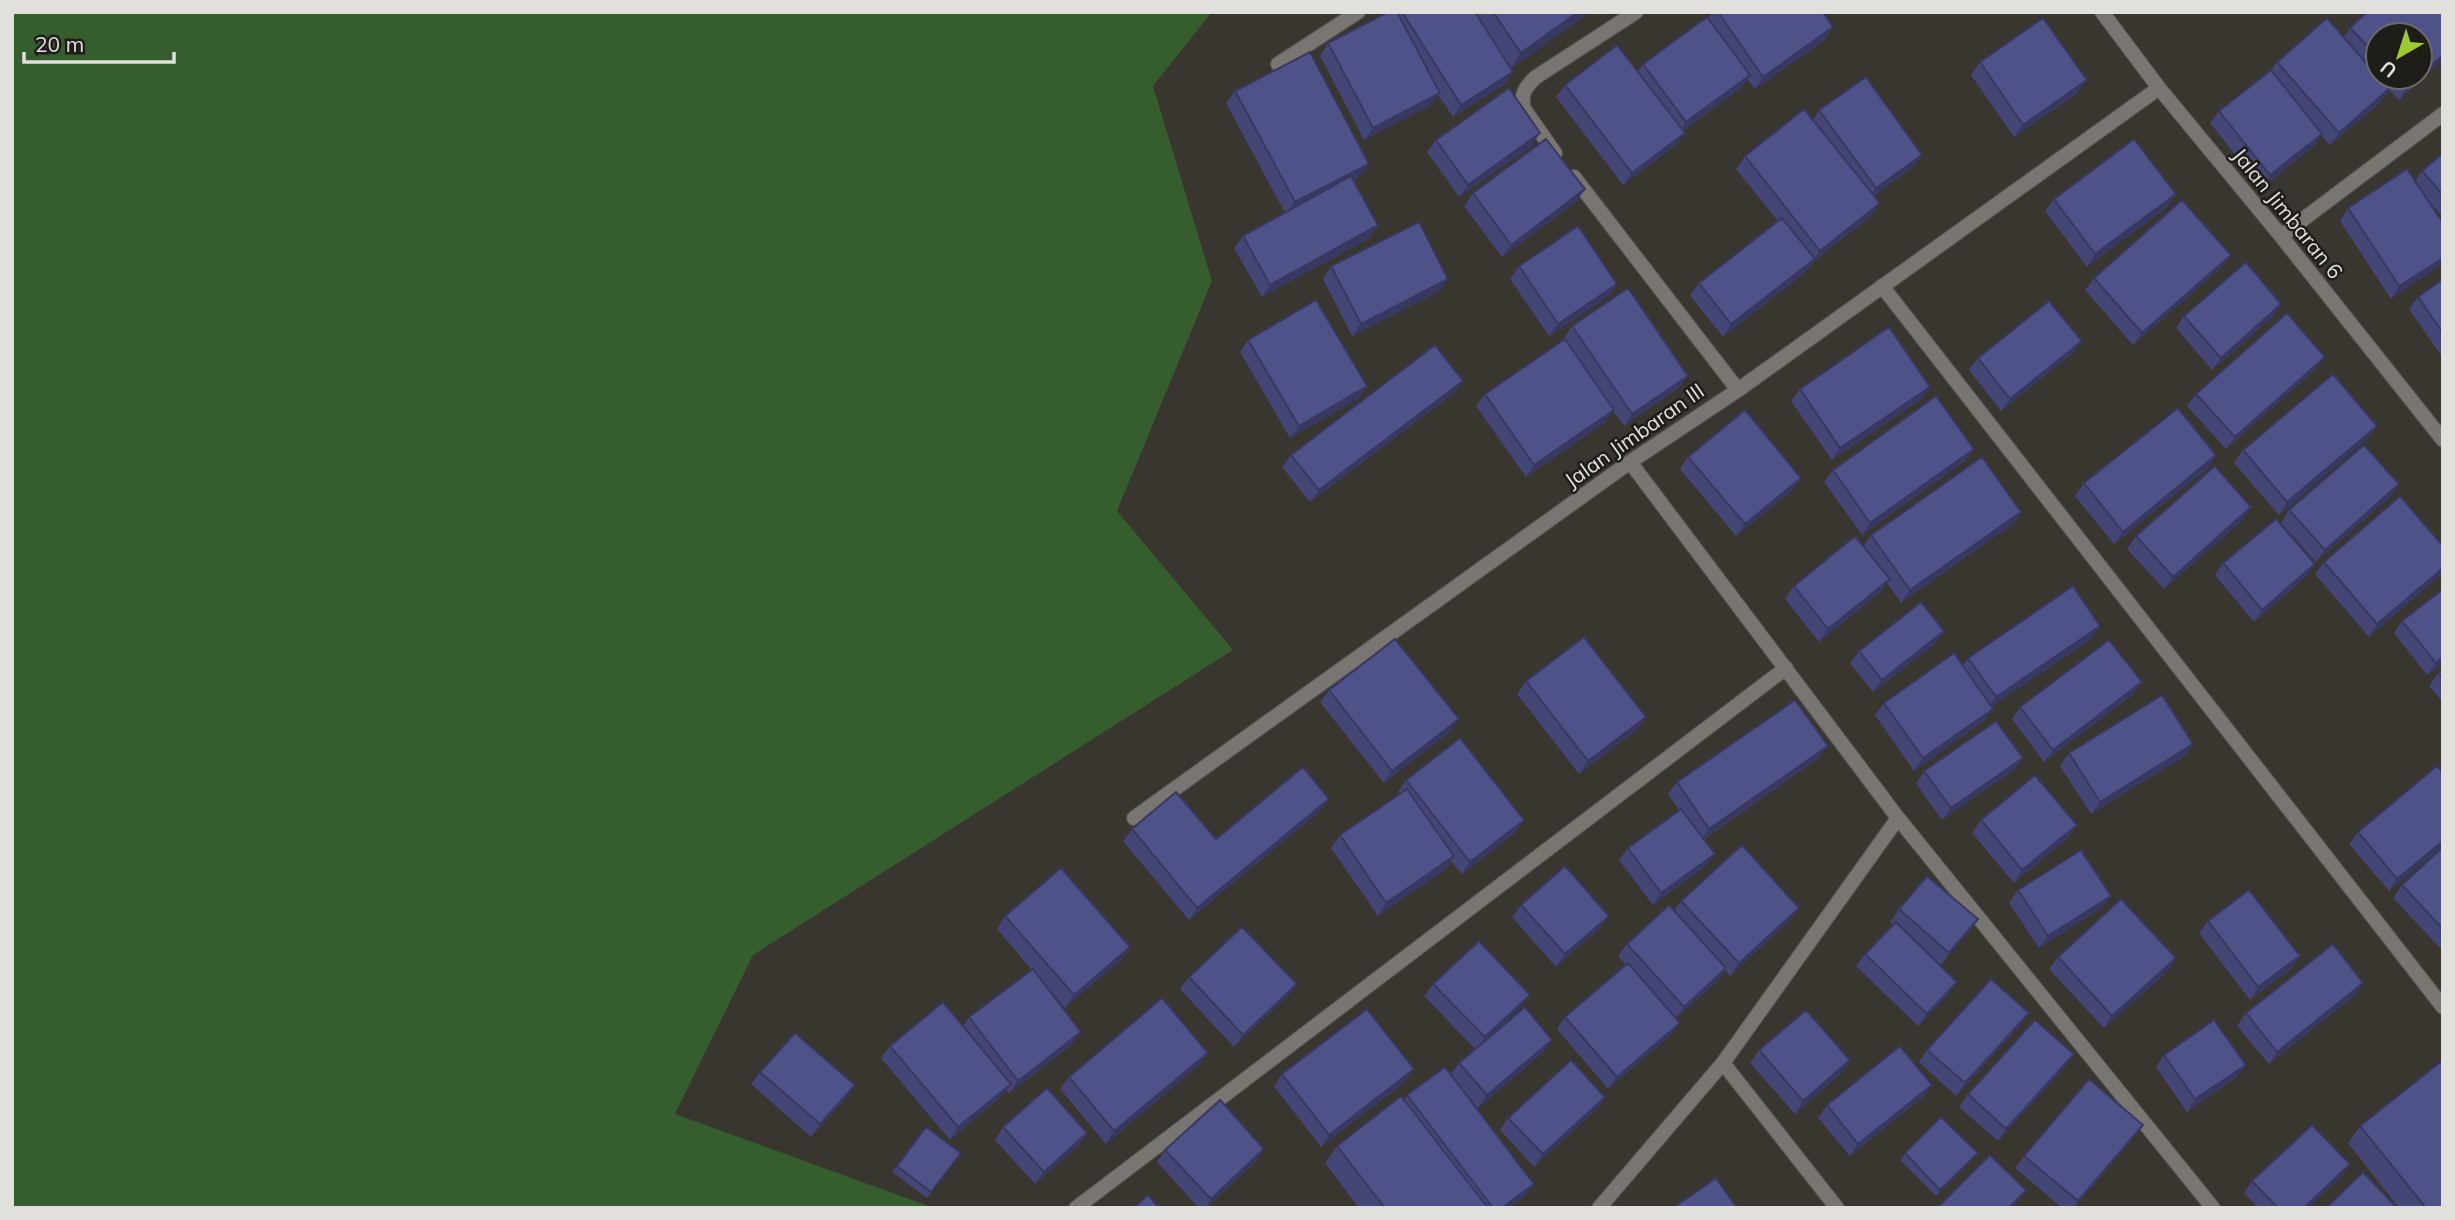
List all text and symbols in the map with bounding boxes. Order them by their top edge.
scale bar [24,21,175,65]
north arrow [2364,21,2434,91]
text: 20 m [35,31,84,57]
text: U [2375,55,2401,83]
street label: Jalan Jimbaran 6 [2227,142,2349,284]
street label: Jalan Jimbaran III [1559,377,1709,493]

